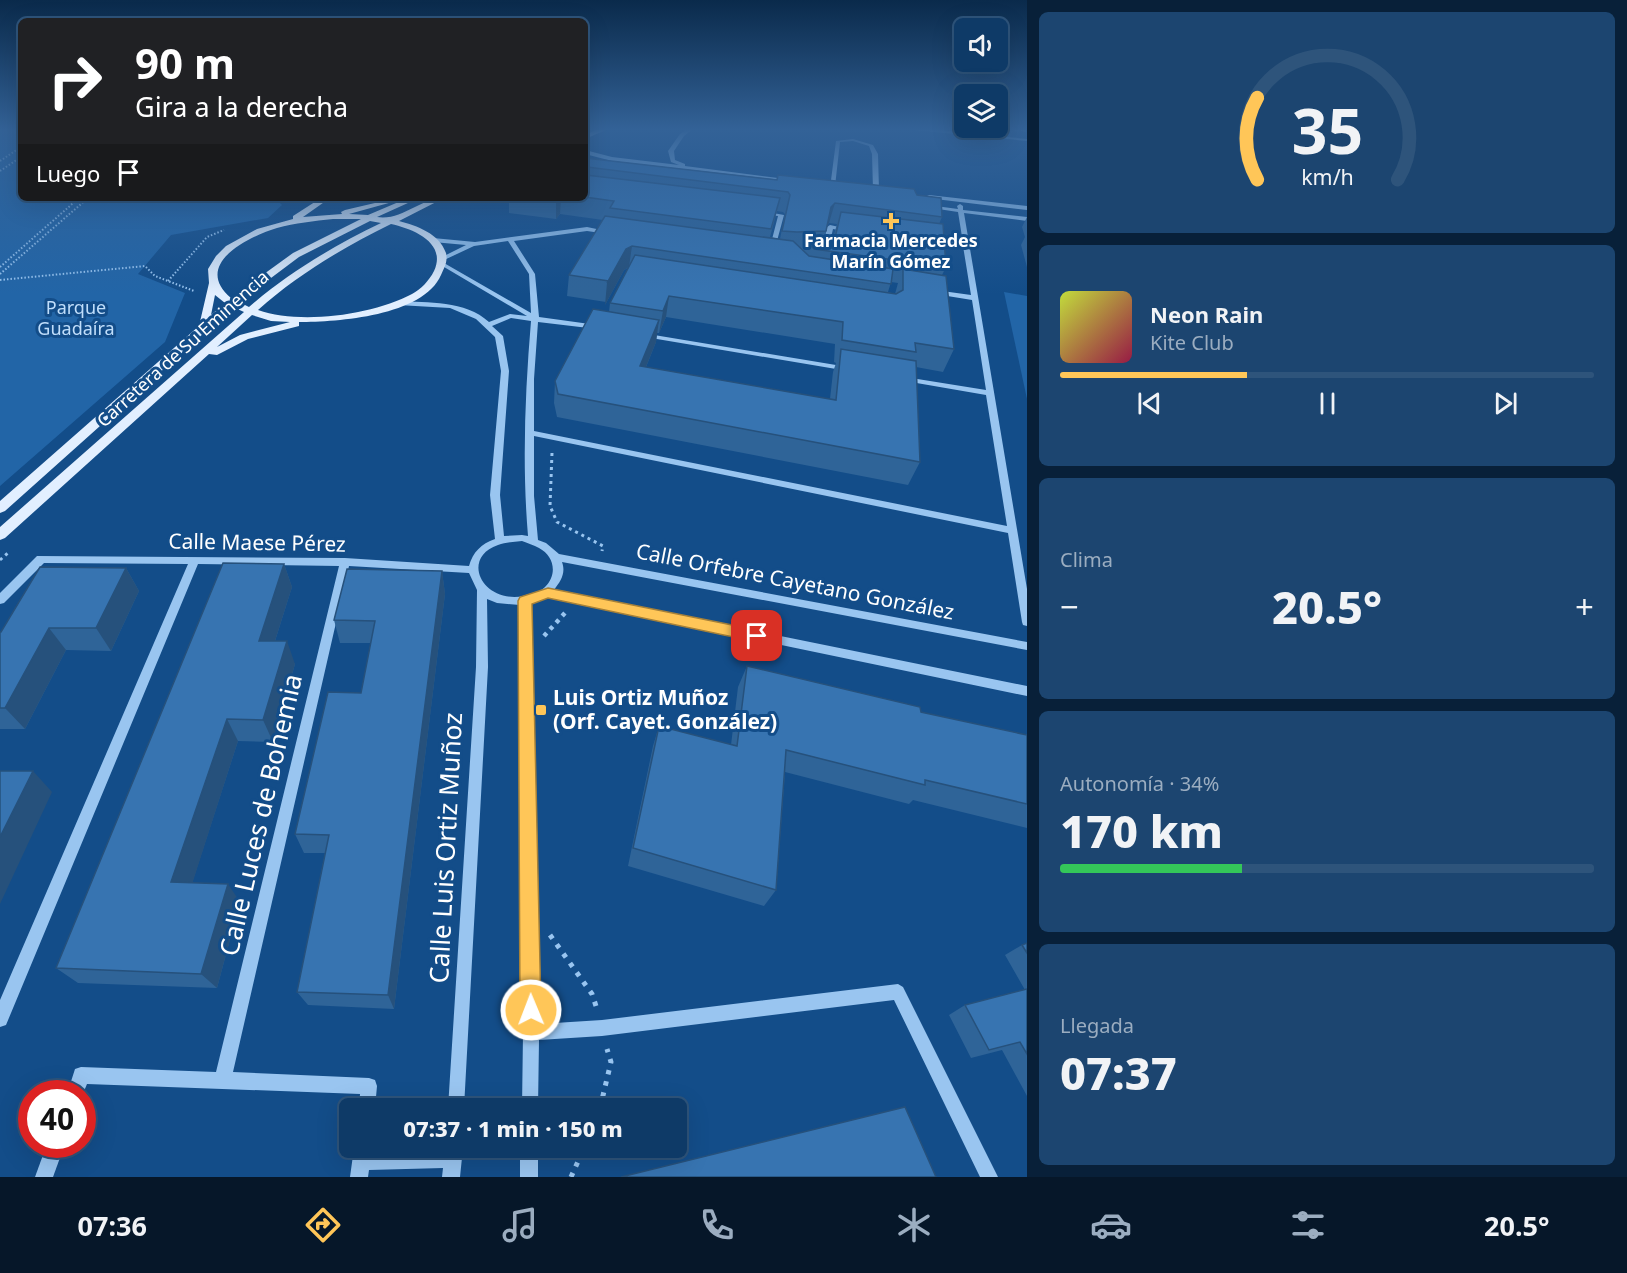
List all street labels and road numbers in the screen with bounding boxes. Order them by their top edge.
street label: Carretera de Su Eminencia [91,265,273,432]
street label: Calle Maese Pérez [168,526,346,558]
street label: Calle Orfebre Cayetano González [634,536,957,626]
street label: Calle Luces de Bohemia [210,670,310,959]
street label: Calle Luis Ortiz Muñoz [420,712,470,984]

